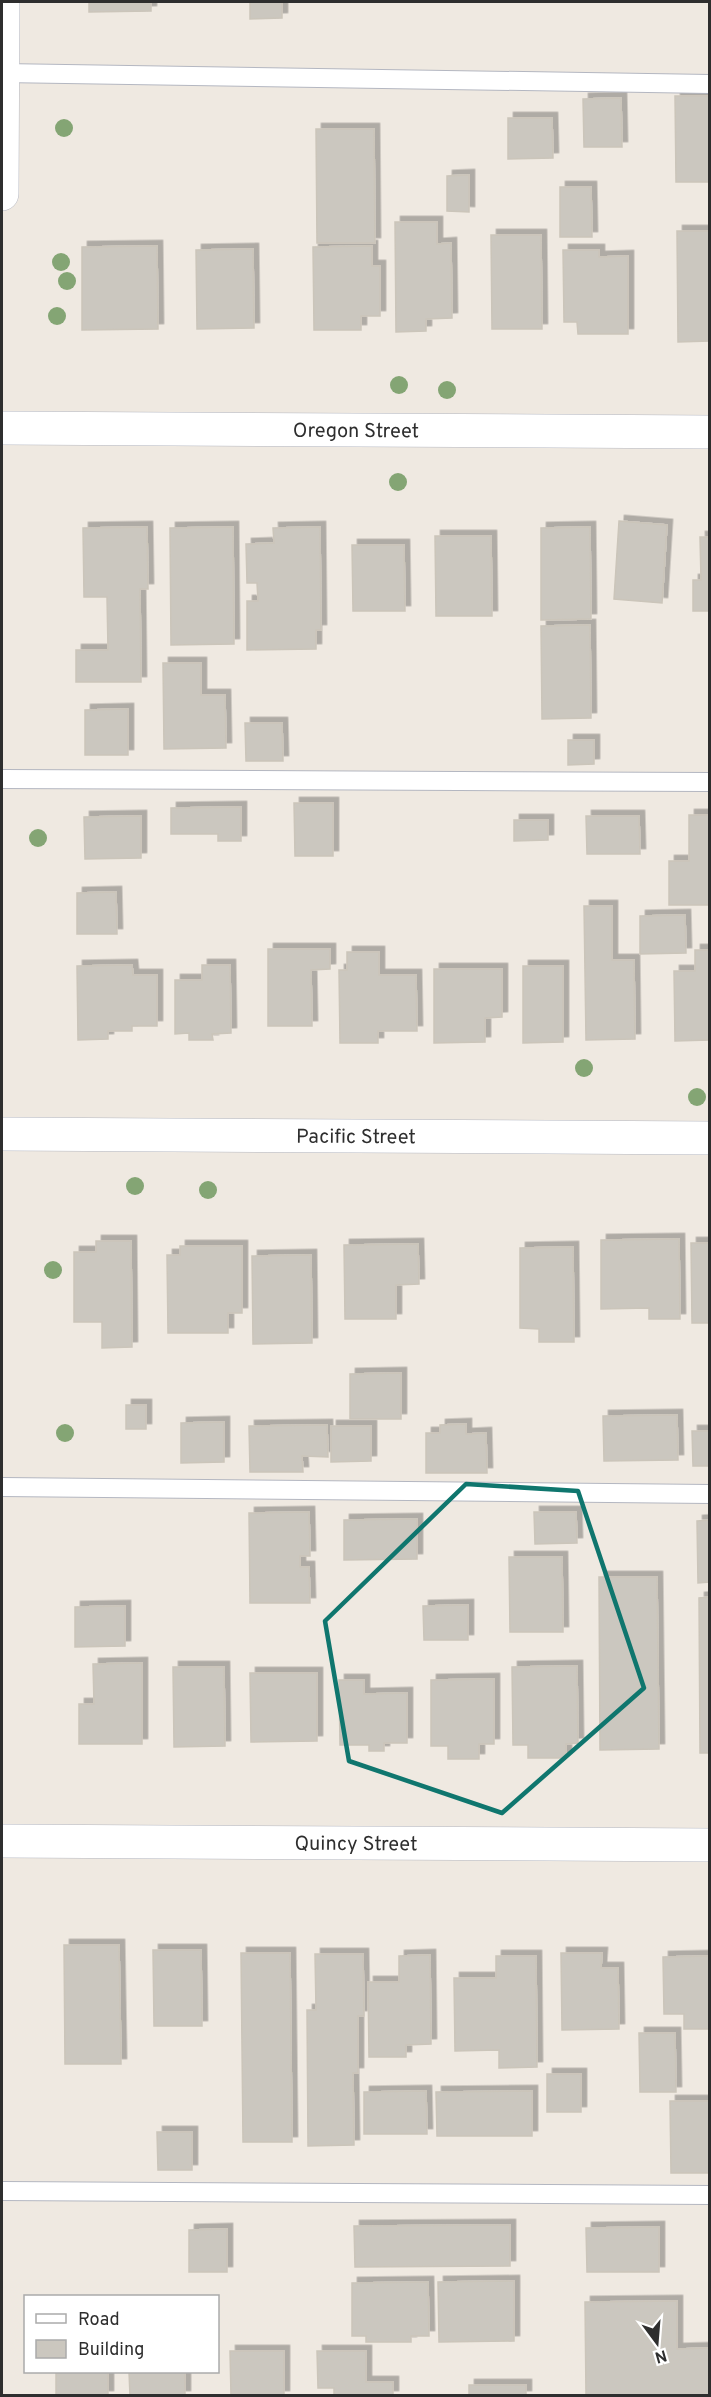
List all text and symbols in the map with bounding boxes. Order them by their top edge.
street label: Oregon Street [293,419,419,445]
street label: Pacific Street [296,1125,416,1151]
street label: Quincy Street [294,1832,418,1858]
legend [24,2295,219,2373]
text: Road [78,2309,120,2332]
north arrow [627,2313,687,2373]
text: Building [78,2339,144,2362]
text: N [652,2344,669,2367]

